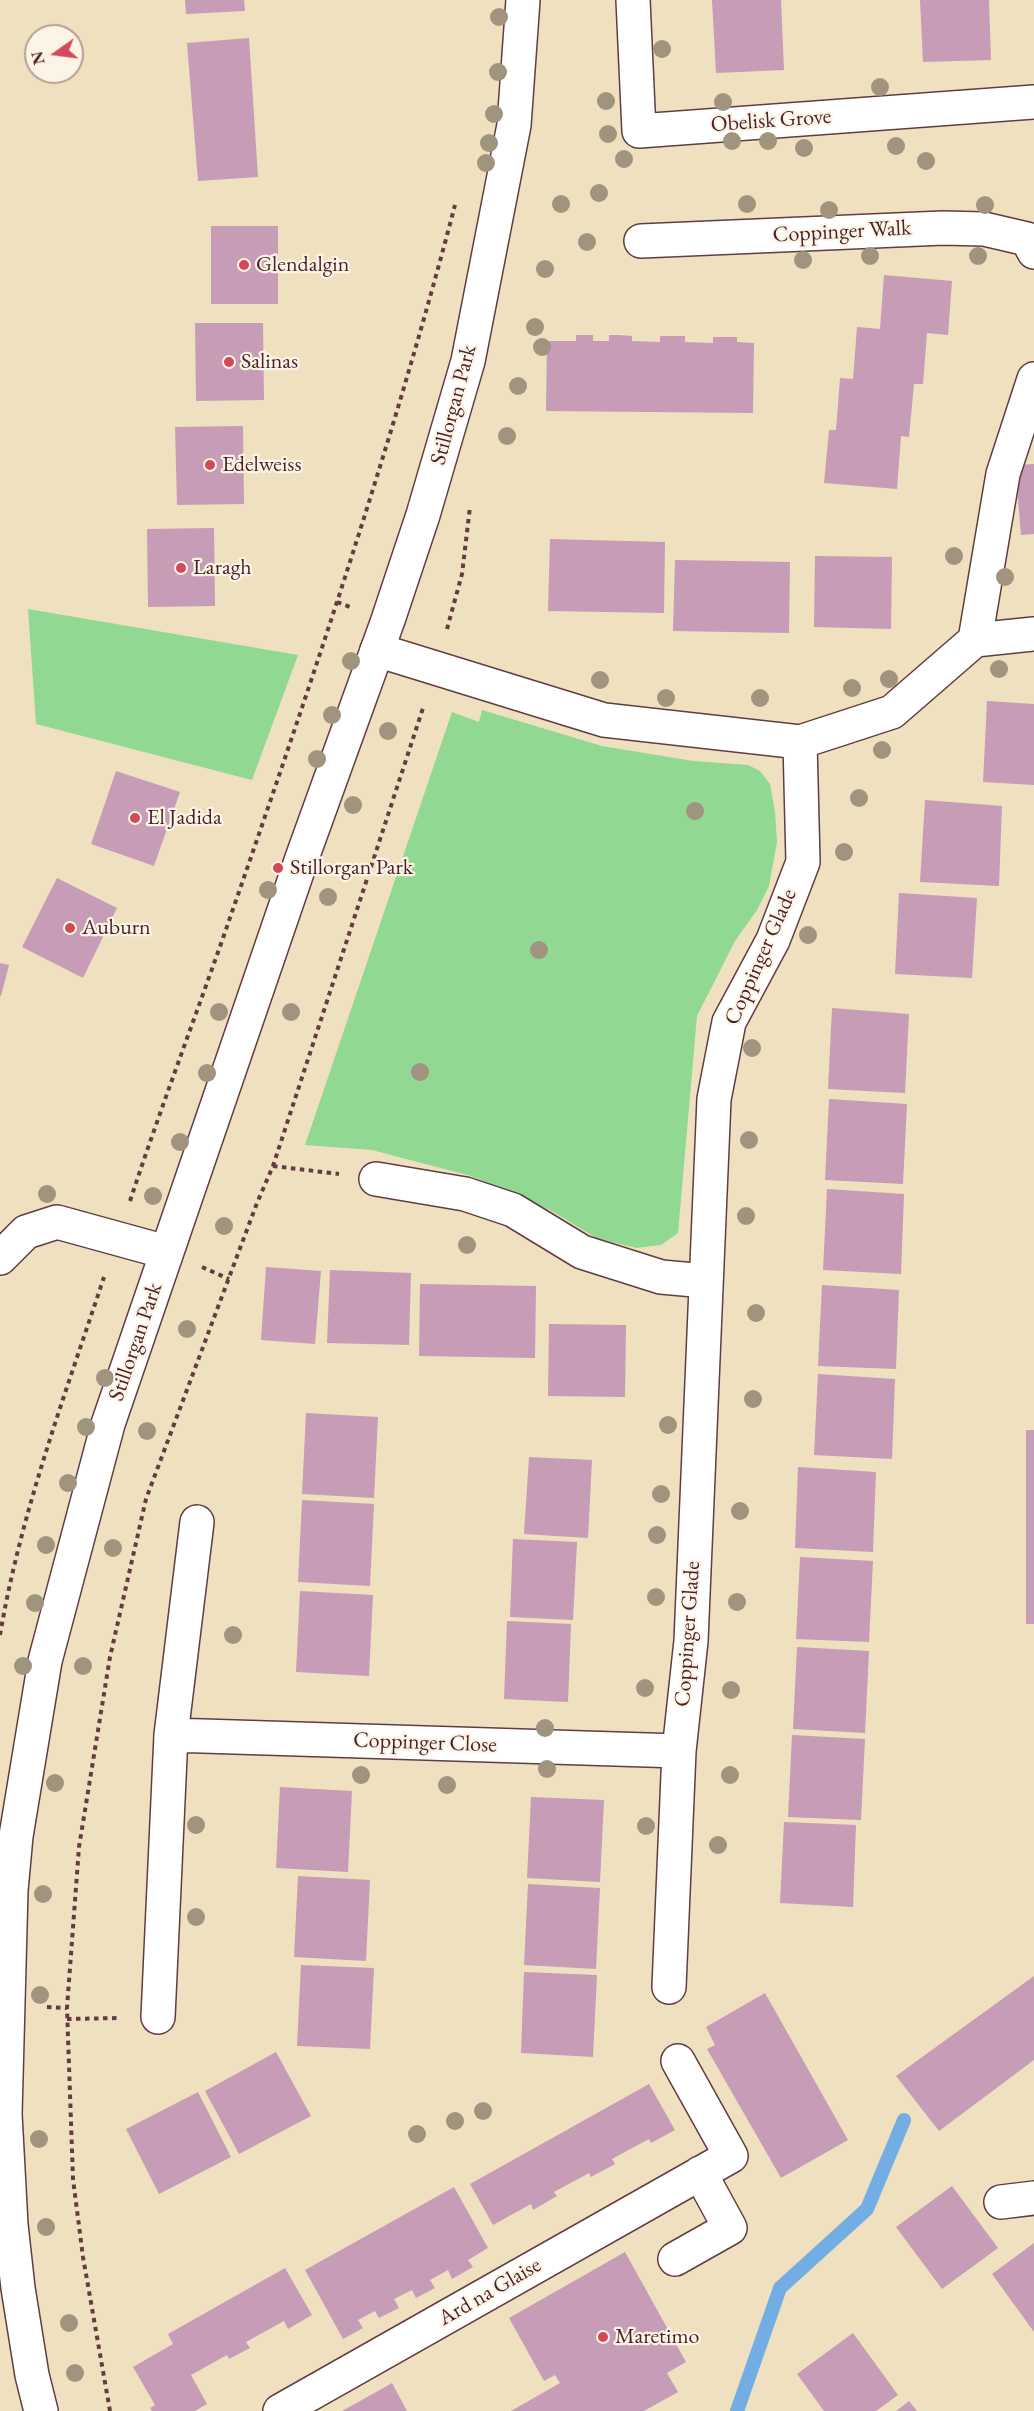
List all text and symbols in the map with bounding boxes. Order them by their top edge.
north arrow [24,24,84,84]
text: N [26,49,50,67]
street label: Obelisk Grove [710,104,832,138]
street label: Coppinger Walk [772,215,912,249]
place label: Glendalgin [256,252,349,278]
marker: Glendalgin [237,258,251,272]
street label: Stillorgan Park [425,342,483,468]
place label: Salinas [241,349,298,375]
marker: Salinas [222,355,236,369]
place label: Edelweiss [222,452,302,478]
marker: Edelweiss [203,458,217,472]
place label: Laragh [193,555,252,581]
marker: Laragh [174,561,188,575]
place label: El Jadida [147,805,222,831]
marker: El Jadida [128,811,142,825]
place label: Stillorgan Park [290,855,413,881]
marker: Stillorgan Park [271,861,285,875]
street label: Coppinger Glade [719,885,803,1029]
place label: Auburn [82,915,151,941]
marker: Auburn [63,921,77,935]
street label: Stillorgan Park [103,1279,169,1405]
street label: Coppinger Glade [670,1560,706,1708]
street label: Coppinger Close [353,1727,497,1759]
street label: Ard na Glaise [434,2252,546,2332]
place label: Maretimo [615,2324,699,2350]
marker: Maretimo [596,2330,610,2344]

